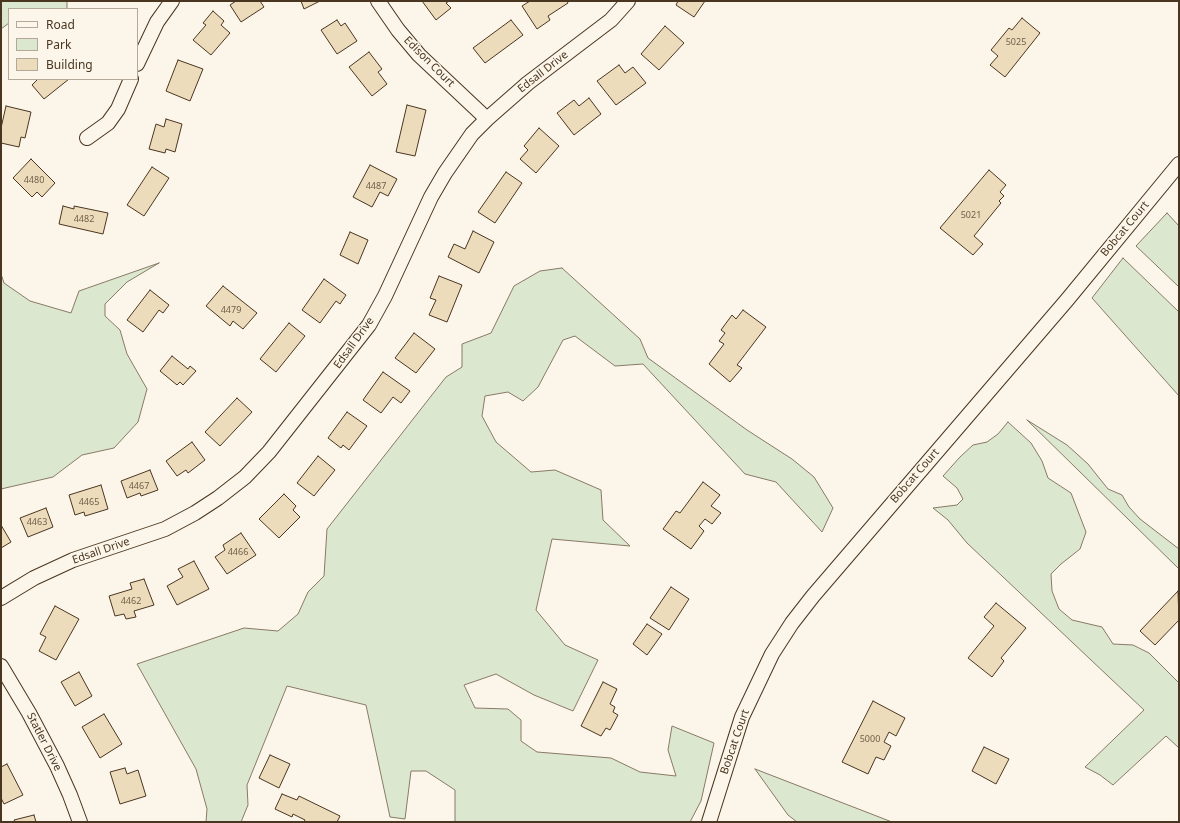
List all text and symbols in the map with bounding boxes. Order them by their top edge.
legend [8,8,138,80]
text: Road [46,16,75,33]
street label: Edison Court [401,34,457,90]
text: Park [46,36,71,53]
house number: 5025 [1006,37,1026,47]
street label: Edsall Drive [515,48,571,96]
text: Building [46,56,93,73]
house number: 4480 [24,175,44,185]
house number: 4487 [366,181,386,191]
street label: Bobcat Court [1098,199,1152,259]
house number: 5021 [961,210,981,220]
house number: 4482 [74,214,94,224]
house number: 4479 [221,305,241,315]
street label: Edsall Drive [331,315,377,371]
street label: Bobcat Court [888,446,942,506]
house number: 4467 [129,481,149,491]
house number: 4465 [79,497,99,507]
house number: 4463 [27,517,47,527]
street label: Edsall Drive [70,535,132,567]
house number: 4466 [228,547,248,557]
house number: 4462 [121,596,141,606]
street label: Bobcat Court [718,708,752,776]
street label: Statler Drive [24,711,64,773]
house number: 5000 [860,734,880,744]

